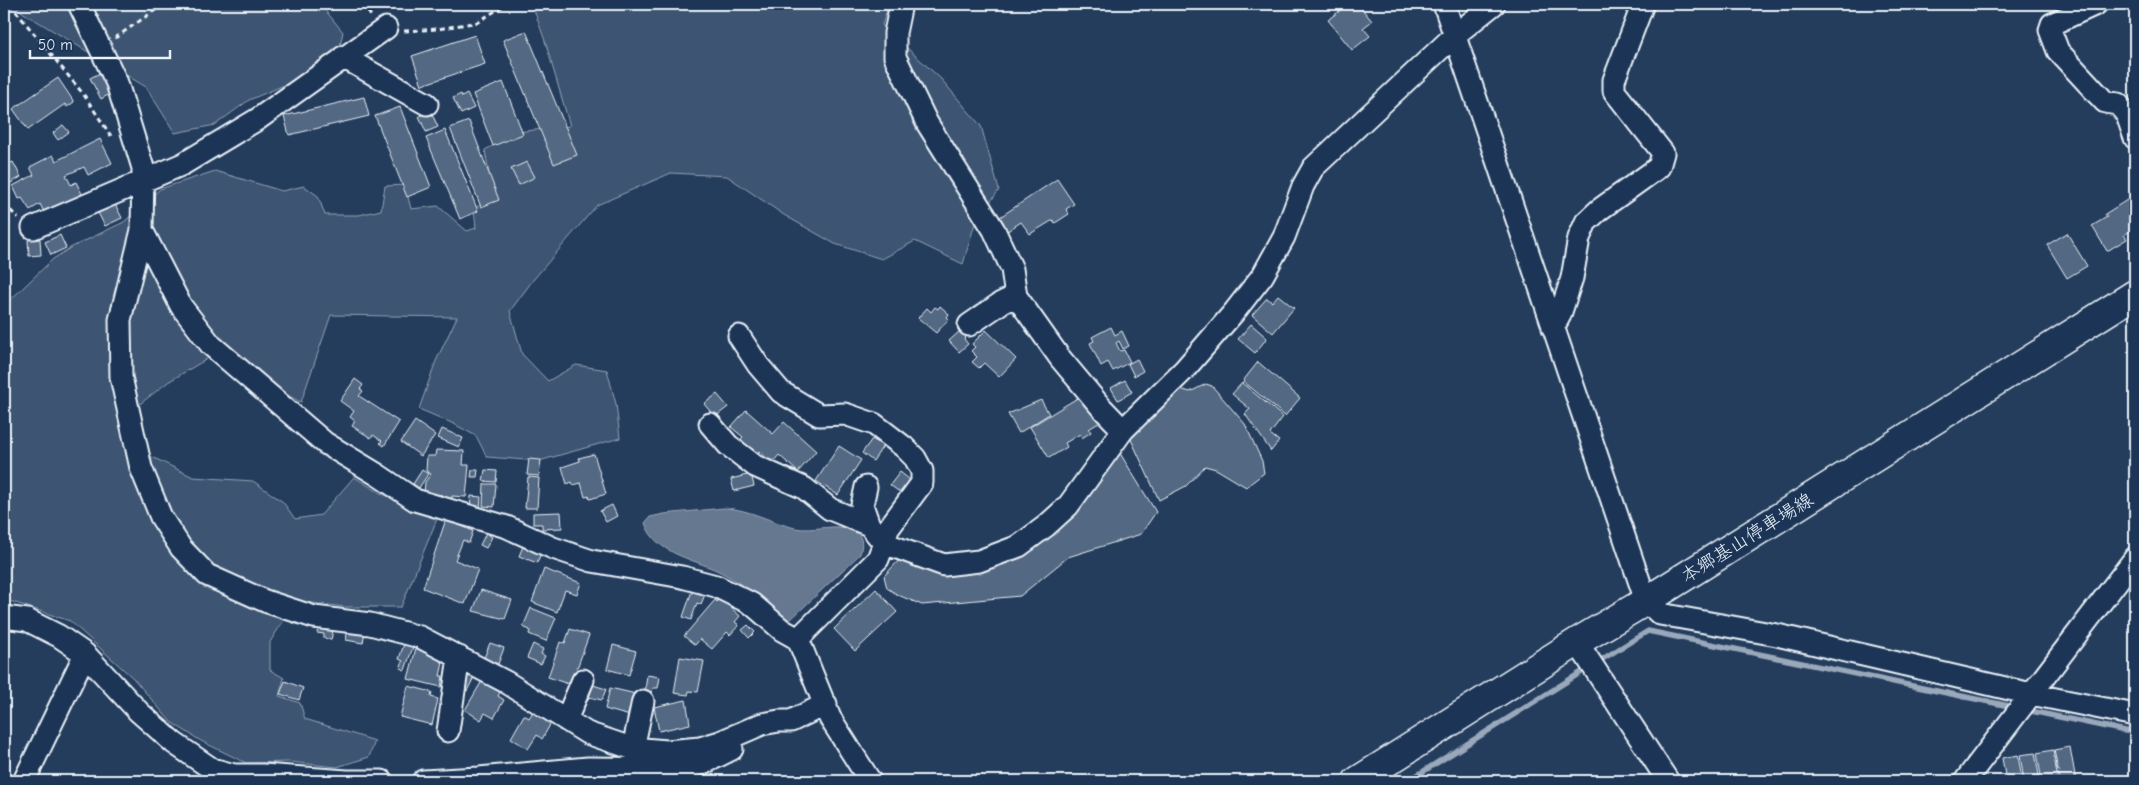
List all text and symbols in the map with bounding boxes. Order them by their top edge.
scale bar [30,28,170,60]
text: 50 m [38,36,73,54]
street label: 本郷基山停車場線 [1677,488,1817,588]

